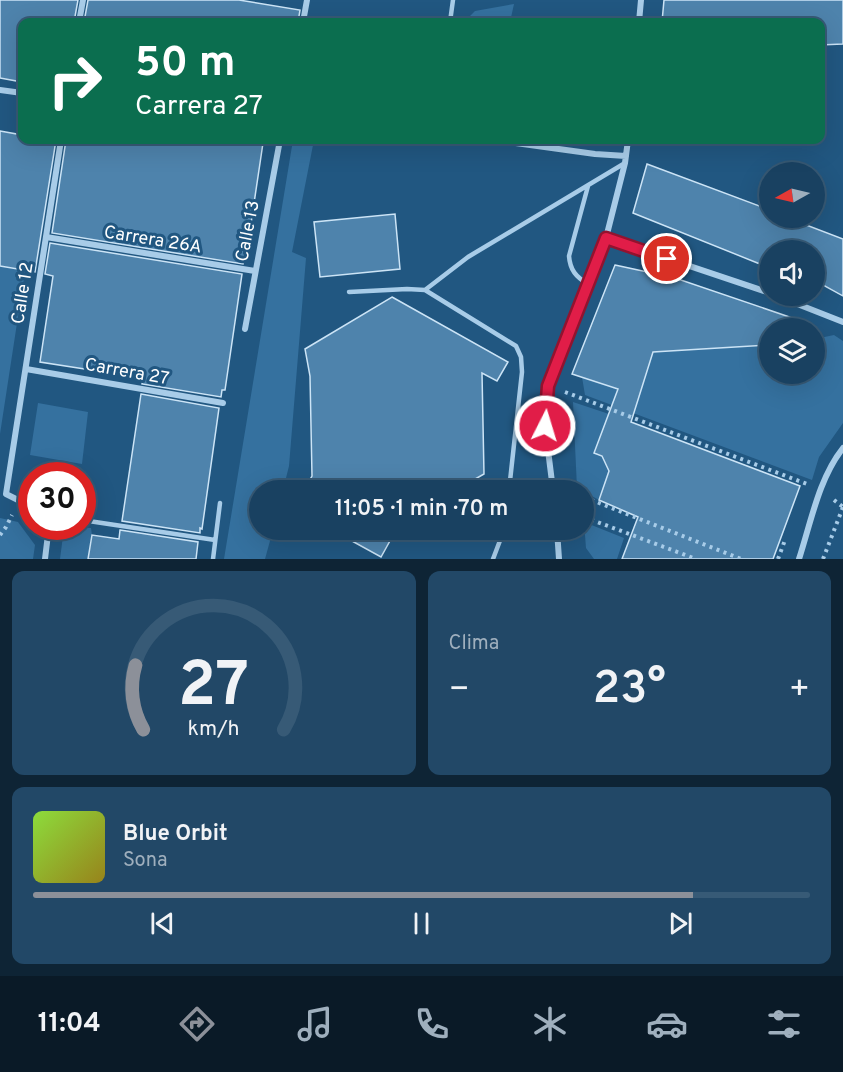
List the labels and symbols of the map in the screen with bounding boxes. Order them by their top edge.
north arrow [759,162,825,228]
street label: Calle 13 [231,199,266,264]
street label: Carrera 26A [102,221,203,260]
pin [641,233,692,284]
street label: Calle 12 [7,261,40,326]
street label: Carrera 27 [83,354,171,391]
position arrow [513,394,577,458]
speed limit sign: 30 [18,462,96,540]

